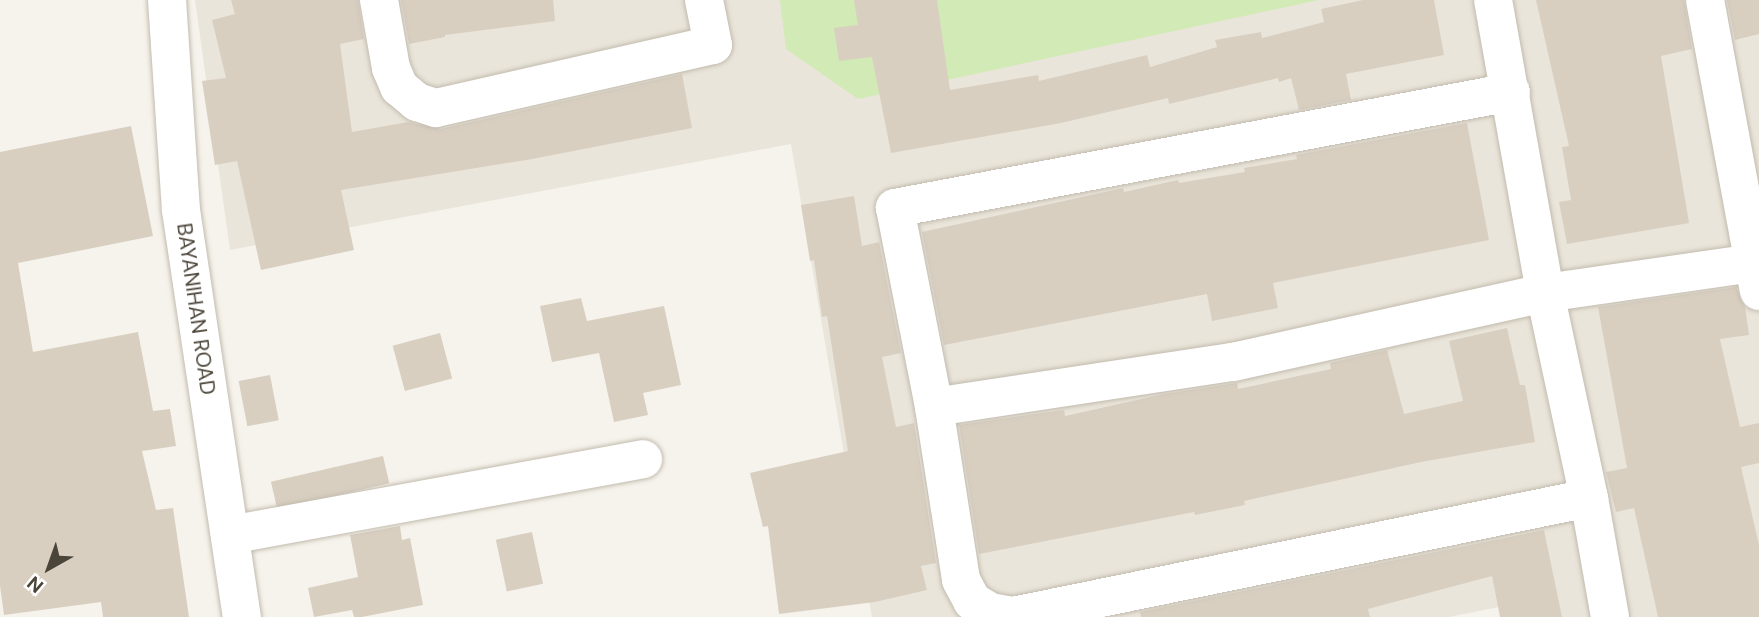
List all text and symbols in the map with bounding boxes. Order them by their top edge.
street label: BAYANIHAN ROAD [171,221,221,397]
north arrow [14,533,84,603]
text: N [22,570,49,599]

